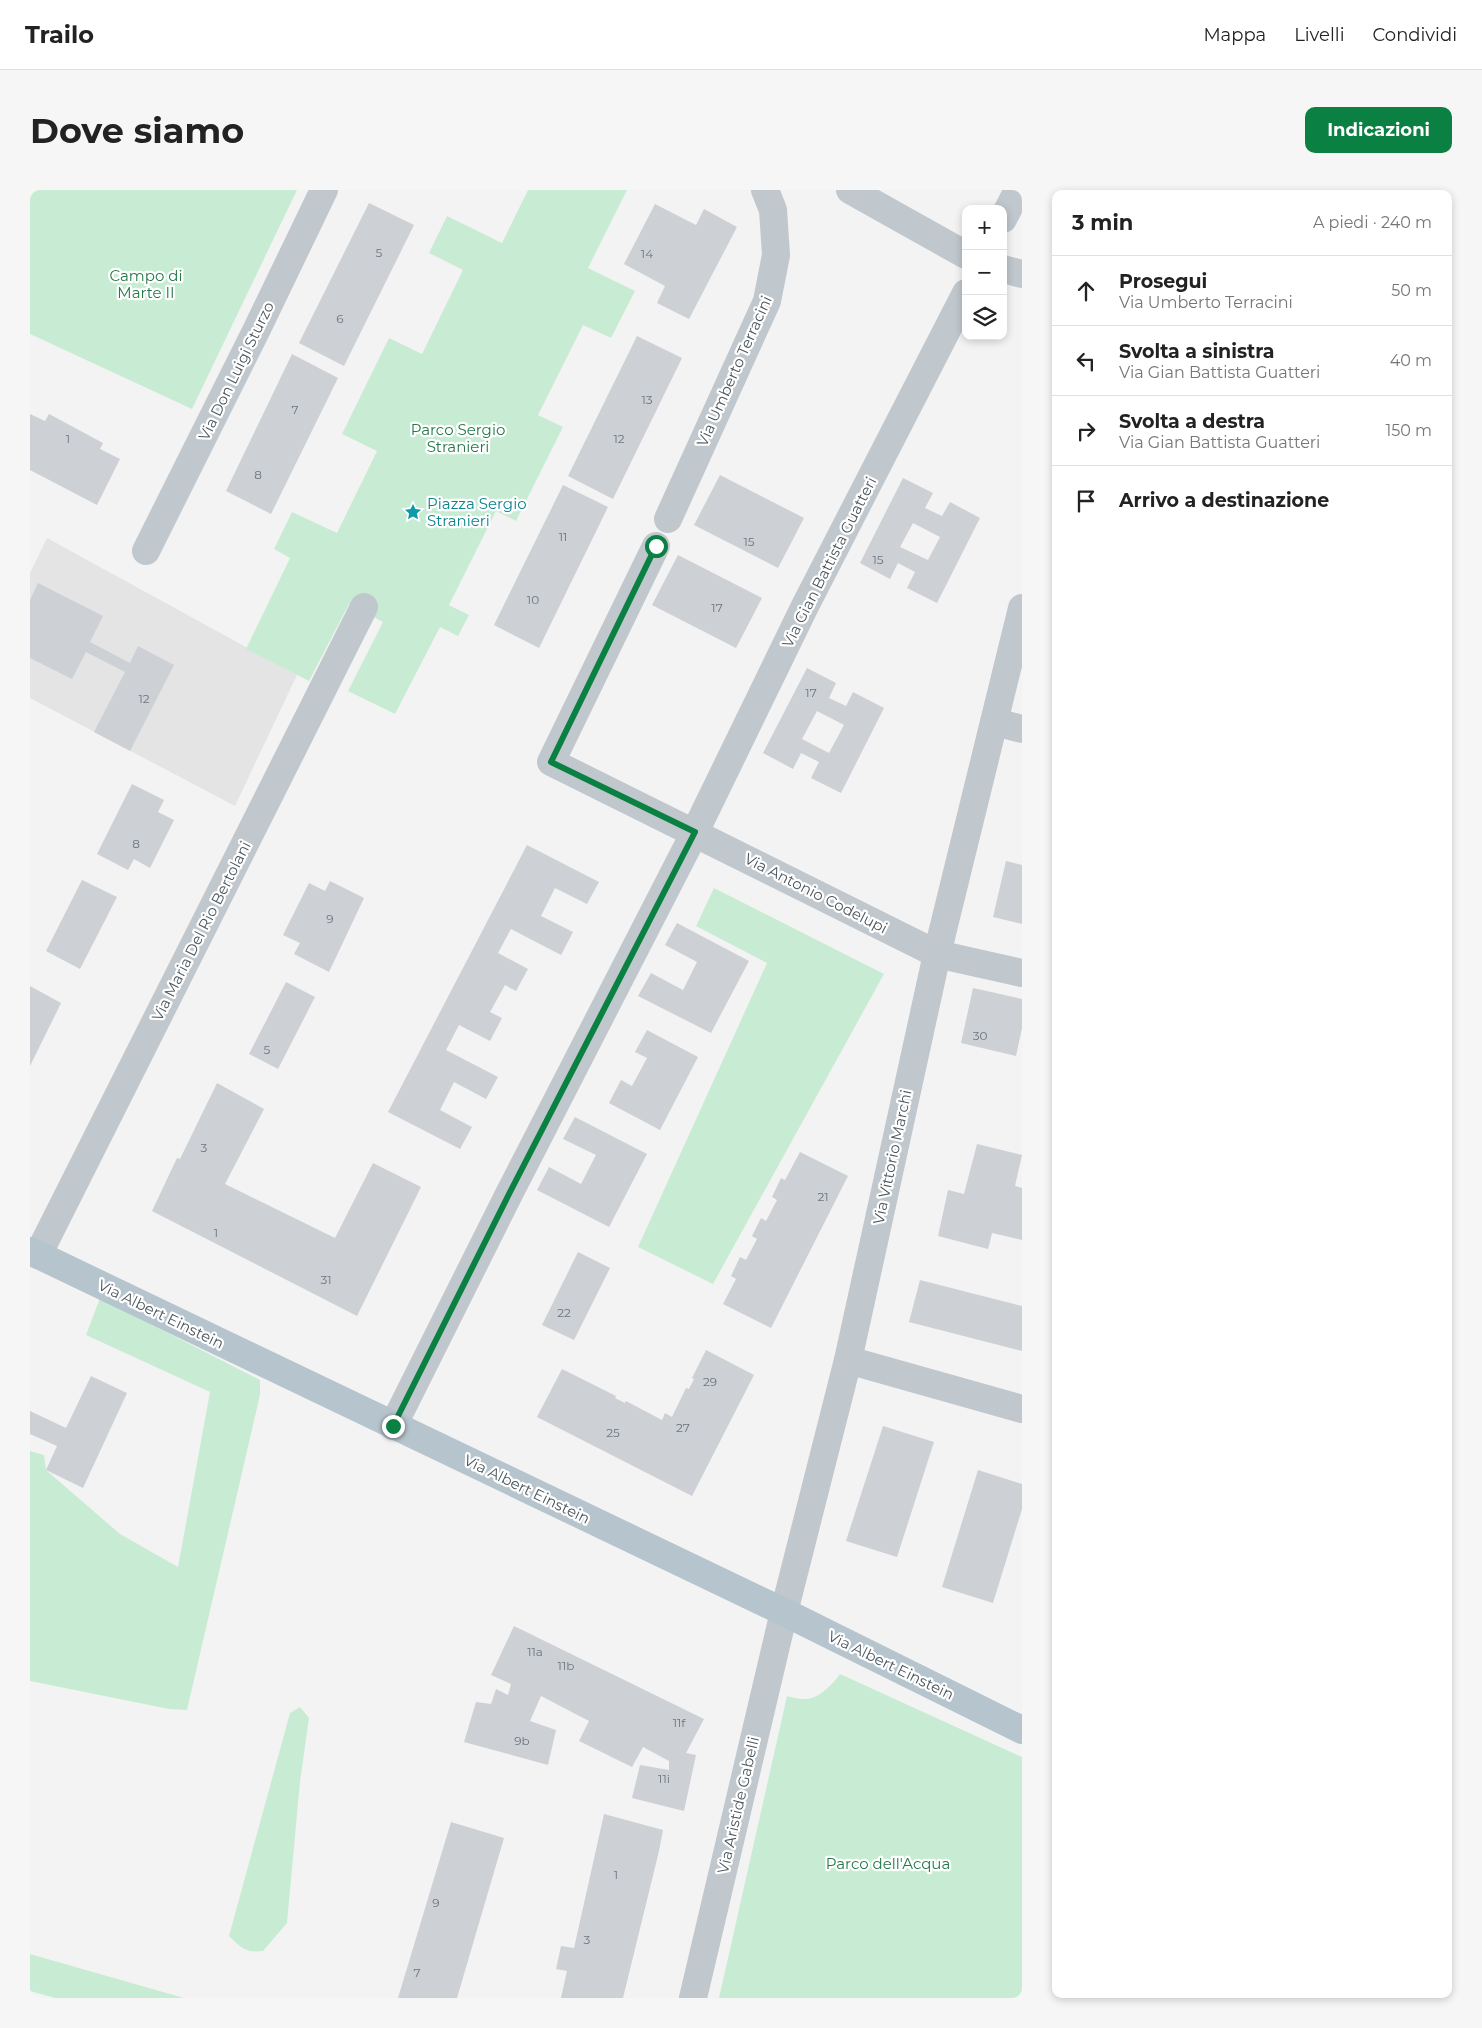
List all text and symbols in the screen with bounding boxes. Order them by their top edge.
text: Trailo [25,20,94,49]
text: Mappa [1203,24,1266,46]
text: Livelli [1294,24,1345,46]
text: Condividi [1373,24,1457,46]
button: Indicazioni [1305,107,1452,153]
text: Dove siamo [30,109,244,152]
map controls [962,205,1007,340]
button: + [962,205,1007,250]
text: 3 min [1072,210,1133,235]
text: A piedi · 240 m [1313,213,1432,232]
house number: 5 [376,245,383,260]
house number: 14 [641,246,653,261]
button: − [962,250,1007,295]
park label: Campo di Marte II [110,266,183,302]
text: Prosegui [1119,270,1207,293]
icon: ahead [1072,277,1100,305]
text: 50 m [1391,281,1432,300]
street label: Via Umberto Terracini [692,293,776,449]
text: Via Umberto Terracini [1119,293,1293,312]
button: layers [962,295,1007,340]
street label: Via Don Luigi Sturzo [194,298,278,444]
house number: 6 [336,311,344,326]
text: Svolta a sinistra [1119,340,1274,363]
icon: left [1072,347,1100,375]
text: 40 m [1390,351,1432,370]
text: Via Gian Battista Guatteri [1119,363,1320,382]
house number: 13 [641,392,653,407]
house number: 7 [291,402,299,417]
text: Svolta a destra [1119,410,1265,433]
icon: right [1072,417,1100,445]
park label: Parco Sergio Stranieri [411,420,505,456]
text: 150 m [1385,421,1432,440]
house number: 1 [66,431,70,446]
house number: 12 [613,431,625,446]
text: Via Gian Battista Guatteri [1119,433,1320,452]
house number: 8 [254,467,262,482]
street label: Via Gian Battista Guatteri [778,474,880,650]
icon: arrive [1072,487,1100,515]
text: Arrivo a destinazione [1119,489,1329,512]
place label: Piazza Sergio Stranieri [427,494,527,530]
place icon: Piazza Sergio Stranieri [403,502,423,522]
house number: 11 [559,529,567,544]
house number: 15 [743,534,755,549]
route start [645,535,668,558]
house number: 15 [872,552,884,567]
house number: 10 [527,592,539,607]
house number: 17 [711,600,723,615]
house number: 17 [805,685,817,700]
house number: 12 [138,691,150,706]
house number: 8 [132,836,140,851]
street label: Via Maria Del Rio Bertolani [147,838,255,1024]
street label: Via Antonio Codelupi [741,849,891,937]
house number: 9 [326,911,334,926]
house number: 30 [973,1028,987,1043]
house number: 5 [264,1042,271,1057]
street label: Via Vittorio Marchi [868,1088,916,1226]
house number: 3 [201,1140,208,1155]
house number: 21 [817,1189,829,1204]
house number: 1 [214,1225,218,1240]
house number: 31 [320,1272,332,1287]
street label: Via Albert Einstein [95,1275,227,1353]
house number: 22 [557,1305,571,1320]
house number: 29 [703,1374,717,1389]
route end [382,1415,405,1438]
house number: 27 [676,1420,690,1435]
house number: 25 [606,1425,620,1440]
street label: Via Albert Einstein [461,1450,593,1528]
street label: Via Albert Einstein [825,1626,957,1704]
house number: 11a [527,1644,543,1659]
house number: 11b [558,1658,574,1673]
house number: 11f [673,1715,686,1730]
house number: 9b [514,1733,530,1748]
street label: Via Aristide Gabelli [713,1735,763,1875]
house number: 11i [658,1771,670,1786]
park label: Parco dell'Acqua [826,1854,950,1873]
house number: 1 [614,1867,618,1882]
house number: 9 [432,1895,440,1910]
house number: 3 [584,1932,591,1947]
house number: 7 [413,1965,421,1980]

